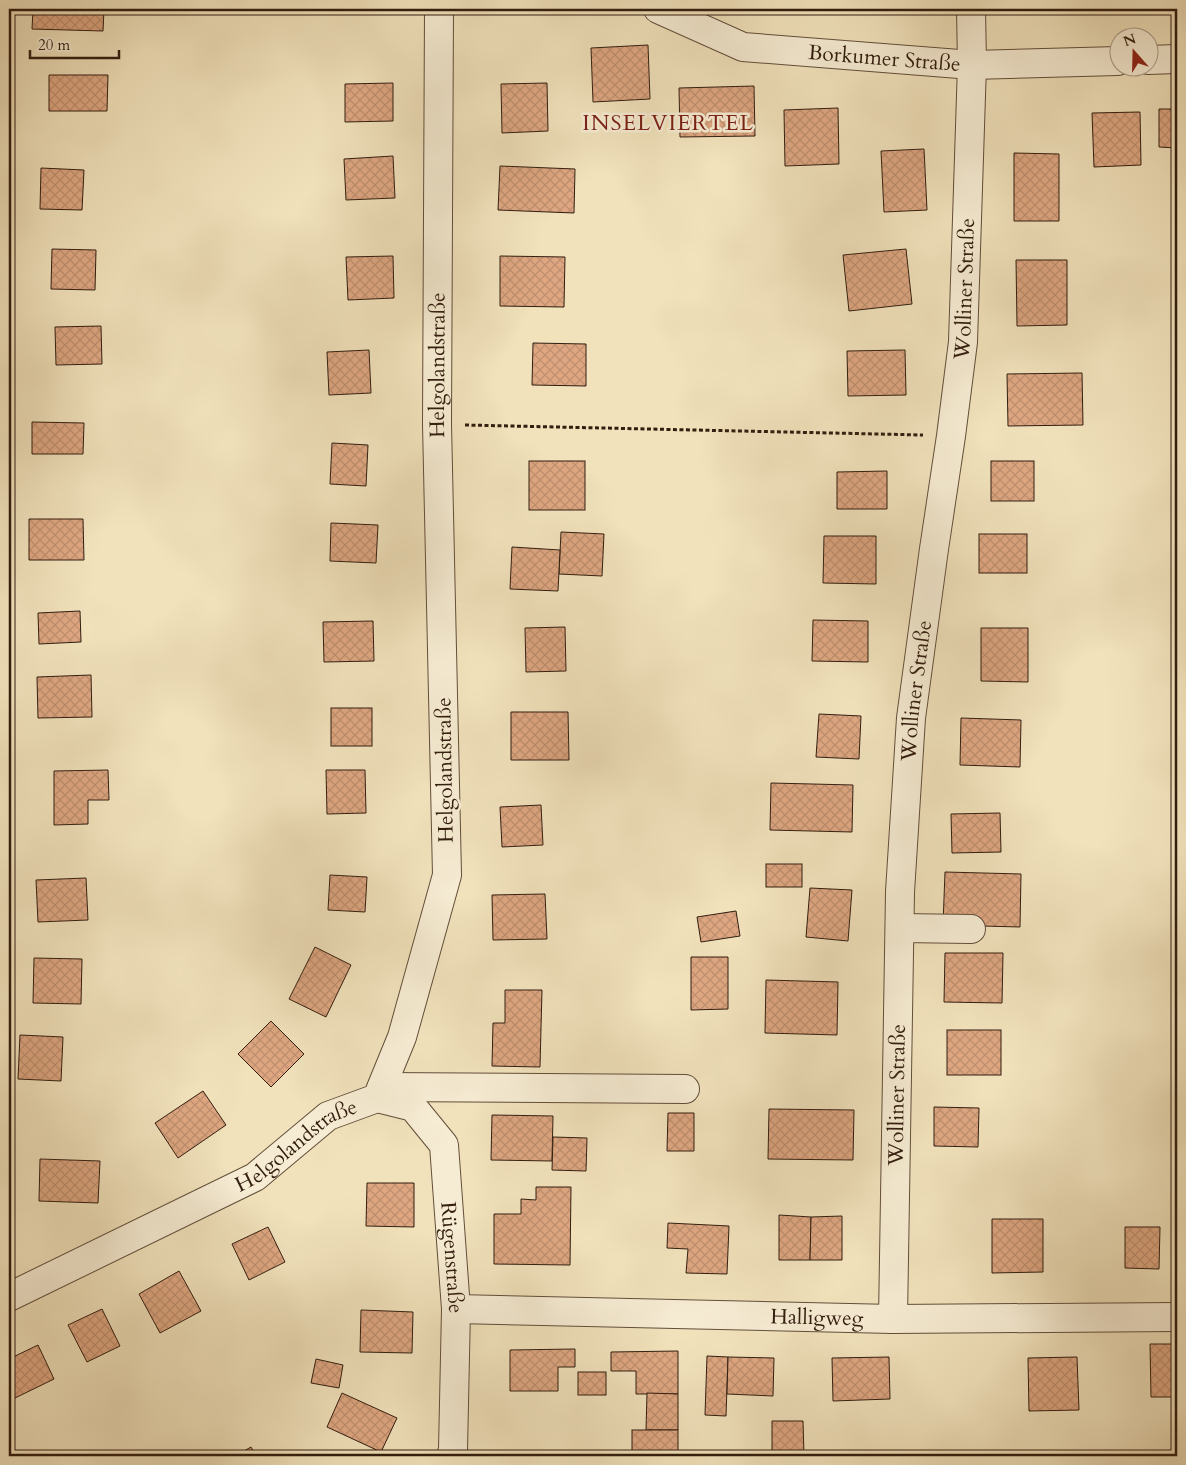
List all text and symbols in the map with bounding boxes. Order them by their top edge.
scale bar [30,28,119,60]
north arrow [1108,28,1158,78]
text: N [1121,29,1139,51]
text: 20 m [38,35,70,55]
street label: Borkumer Straße [807,38,962,79]
district label: INSELVIERTEL [582,108,754,138]
street label: Wolliner Straße [946,218,982,363]
street label: Helgolandstraße [422,292,452,438]
street label: Wolliner Straße [894,618,939,763]
street label: Helgolandstraße [429,697,461,843]
street label: Wolliner Straße [881,1024,912,1167]
street label: Helgolandstraße [230,1092,361,1199]
street label: Rügenstraße [434,1201,471,1314]
street label: Halligweg [770,1302,864,1333]

